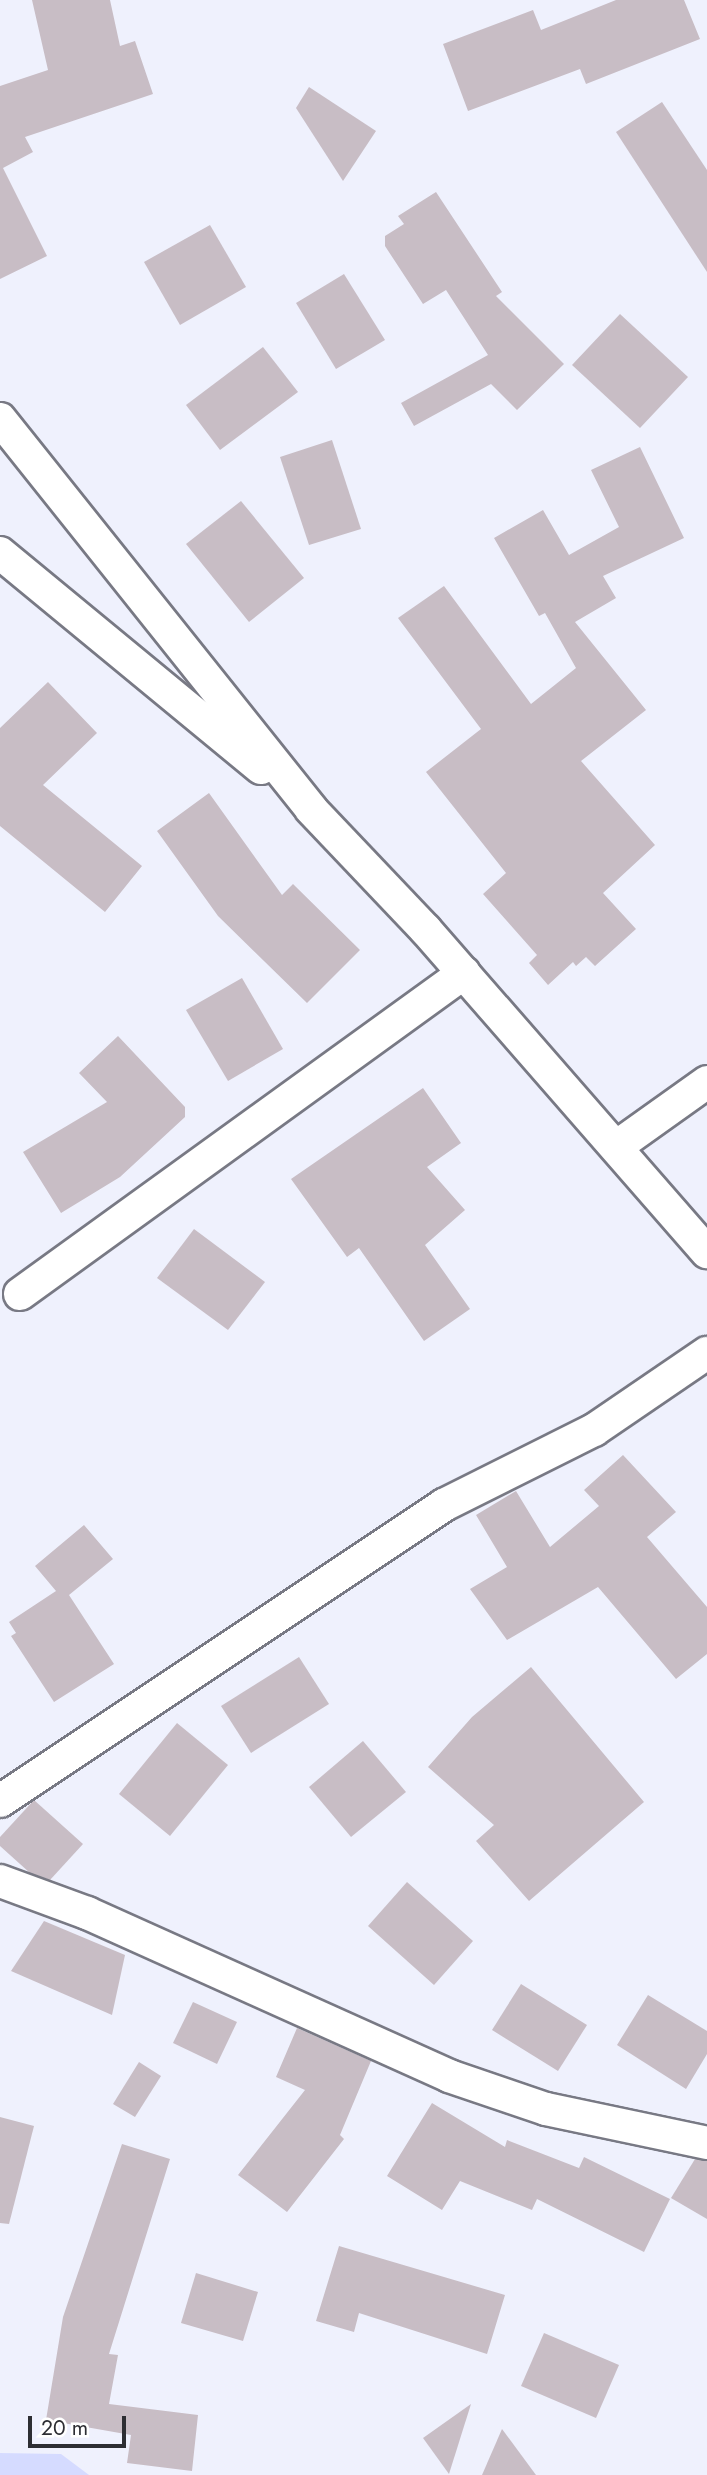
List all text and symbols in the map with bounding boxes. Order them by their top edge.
scale bar [32,2402,130,2446]
text: 20 m [41,2413,88,2443]

